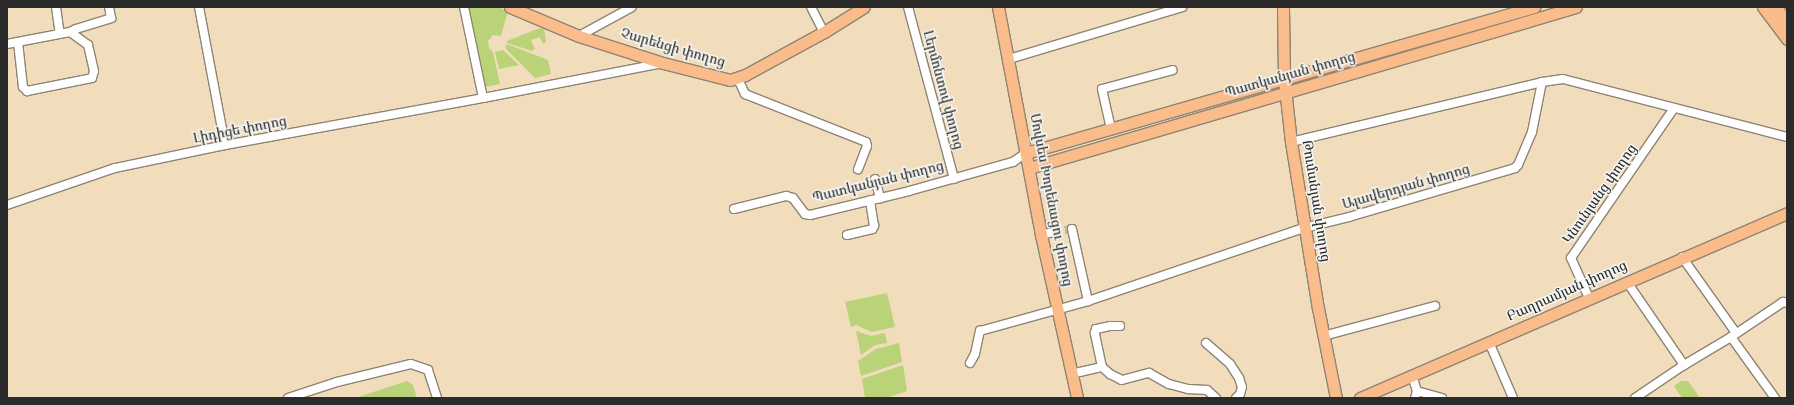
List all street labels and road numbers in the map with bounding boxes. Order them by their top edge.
street label: Չարենցի փողոց [619,25,727,71]
street label: Լերմոնտով փողոց [919,29,967,151]
street label: Պատկանյան փողոց [1223,48,1357,102]
street label: Մովսես Խորենացու փողոց [1026,112,1076,288]
street label: Լիդիցե փողոց [192,113,288,147]
street label: Թումանյան փողոց [1298,139,1334,263]
street label: Կնունյանց փողոց [1559,141,1641,247]
street label: Պատկանյան փողոց [811,158,945,206]
street label: Ալավերդյան փողոց [1340,161,1472,213]
street label: Բաղրամյան փողոց [1504,257,1630,325]

